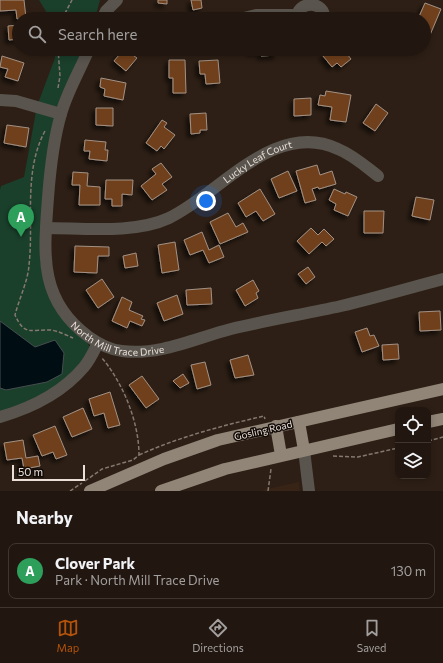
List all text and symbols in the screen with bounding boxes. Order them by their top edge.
search box [12,12,431,56]
icon: search [26,23,48,45]
text: Search here [58,25,137,43]
street label: Lucky Leaf Court [221,138,293,185]
your location [196,191,216,211]
pin: A [8,204,34,237]
street label: North Mill Trace Drive [69,319,165,358]
map controls [395,407,431,479]
button: locate [395,407,431,443]
street label: Gosling Road [233,417,293,443]
button: layers [395,443,431,479]
scale bar [12,463,85,482]
text: 50 m [18,465,43,478]
text: Nearby [16,507,73,528]
text: Clover Park [55,554,135,572]
text: A [25,563,35,579]
text: 130 m [391,563,426,579]
text: Park · North Mill Trace Drive [55,572,219,588]
tab: Map [57,617,79,654]
tab: Directions [192,617,244,654]
tab: Saved [357,617,386,654]

